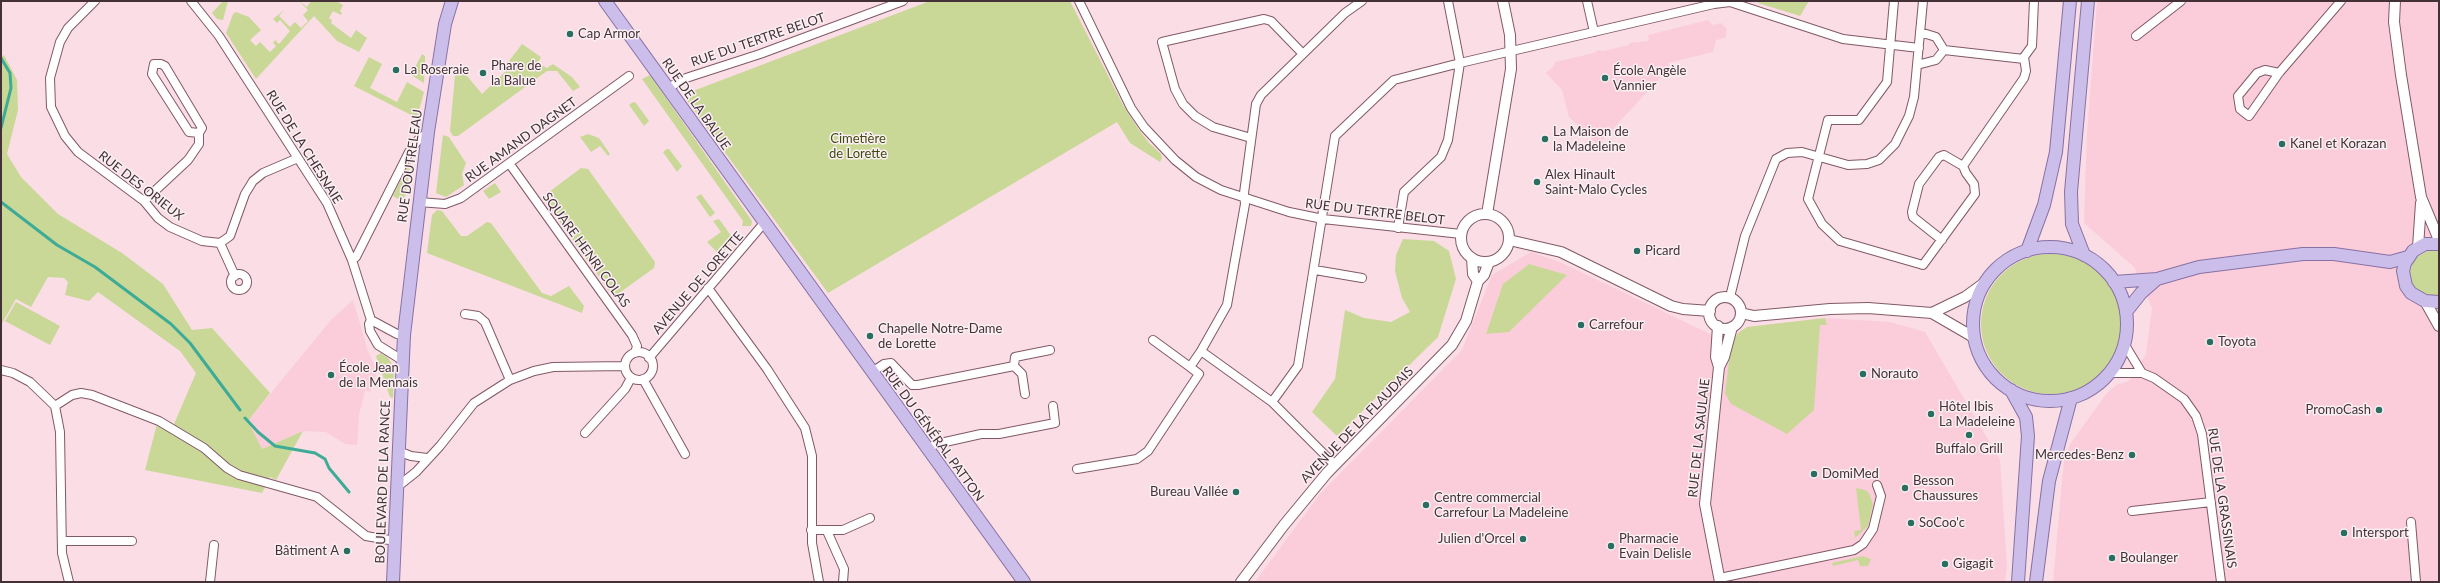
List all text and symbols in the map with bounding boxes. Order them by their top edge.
street label: RUE DU TERTRE BELOT [689,10,827,70]
place label: Cap Armor [578,26,640,42]
marker: Cap Armor [565,29,575,39]
street label: RUE DE LA BALUE [658,55,734,153]
place label: Phare de la Balue [491,58,541,89]
place label: La Roseraie [404,62,469,78]
place label: École Angèle Vannier [1613,63,1686,94]
marker: La Roseraie [391,65,401,75]
marker: Phare de la Balue [478,68,488,78]
marker: École Angèle Vannier [1600,73,1610,83]
street label: RUE DE LA CHESNAIE [263,87,345,207]
street label: RUE AMAND DAGNET [462,94,580,186]
street label: RUE DOUTRELEAU [394,108,426,224]
place label: La Maison de la Madeleine [1553,124,1629,155]
park label: Cimetière de Lorette [829,131,887,162]
marker: La Maison de la Madeleine [1540,134,1550,144]
place label: Kanel et Korazan [2290,136,2387,152]
marker: Kanel et Korazan [2277,139,2287,149]
street label: RUE DES ORIEUX [95,148,187,224]
place label: Alex Hinault Saint-Malo Cycles [1545,167,1647,198]
marker: Alex Hinault Saint-Malo Cycles [1532,177,1542,187]
street label: SQUARE HENRI COLAS [539,189,633,311]
street label: RUE DU TERTRE BELOT [1304,196,1446,228]
street label: AVENUE DE LORETTE [649,229,747,337]
place label: Picard [1645,243,1680,259]
marker: Picard [1632,246,1642,256]
place label: Carrefour [1589,317,1644,333]
marker: Carrefour [1576,320,1586,330]
place label: Chapelle Notre-Dame de Lorette [878,321,1002,352]
marker: Chapelle Notre-Dame de Lorette [865,331,875,341]
place label: Toyota [2218,334,2256,350]
marker: Toyota [2205,337,2215,347]
place label: École Jean de la Mennais [339,360,418,391]
street label: RUE DU GÉNÉRAL PATTON [879,363,987,505]
street label: AVENUE DE LA FLAUDAIS [1297,364,1417,486]
place label: Norauto [1871,366,1918,382]
marker: Norauto [1858,369,1868,379]
marker: École Jean de la Mennais [326,370,336,380]
street label: RUE DE LA SAULAIE [1685,378,1713,498]
place label: Hôtel Ibis La Madeleine [1939,399,2015,430]
street label: BOULEVARD DE LA RANCE [372,400,394,564]
place label: PromoCash [2305,402,2371,418]
marker: PromoCash [2374,405,2384,415]
marker: Hôtel Ibis La Madeleine [1926,409,1936,419]
street label: RUE DE LA GRASSINAIS [2204,427,2240,569]
marker: Buffalo Grill [1964,430,1974,440]
place label: Buffalo Grill [1935,441,2003,457]
place label: Mercedes-Benz [2035,447,2124,463]
marker: Mercedes-Benz [2127,450,2137,460]
place label: DomiMed [1822,466,1879,482]
marker: DomiMed [1809,469,1819,479]
place label: Besson Chaussures [1913,473,1978,504]
marker: Besson Chaussures [1900,483,1910,493]
place label: Bureau Vallée [1150,484,1228,500]
marker: Bureau Vallée [1231,487,1241,497]
place label: Centre commercial Carrefour La Madeleine [1434,490,1568,521]
marker: Centre commercial Carrefour La Madeleine [1421,500,1431,510]
place label: SoCoo'c [1919,515,1965,531]
marker: SoCoo'c [1906,518,1916,528]
place label: Intersport [2352,525,2409,541]
marker: Intersport [2339,528,2349,538]
place label: Julien d'Orcel [1438,531,1515,547]
place label: Pharmacie Evain Delisle [1619,531,1691,562]
marker: Julien d'Orcel [1518,534,1528,544]
marker: Pharmacie Evain Delisle [1606,541,1616,551]
place label: Bâtiment A [275,543,339,559]
marker: Bâtiment A [342,546,352,556]
place label: Boulanger [2120,550,2178,566]
marker: Boulanger [2107,553,2117,563]
place label: Gigagit [1953,556,1993,572]
marker: Gigagit [1940,559,1950,569]

